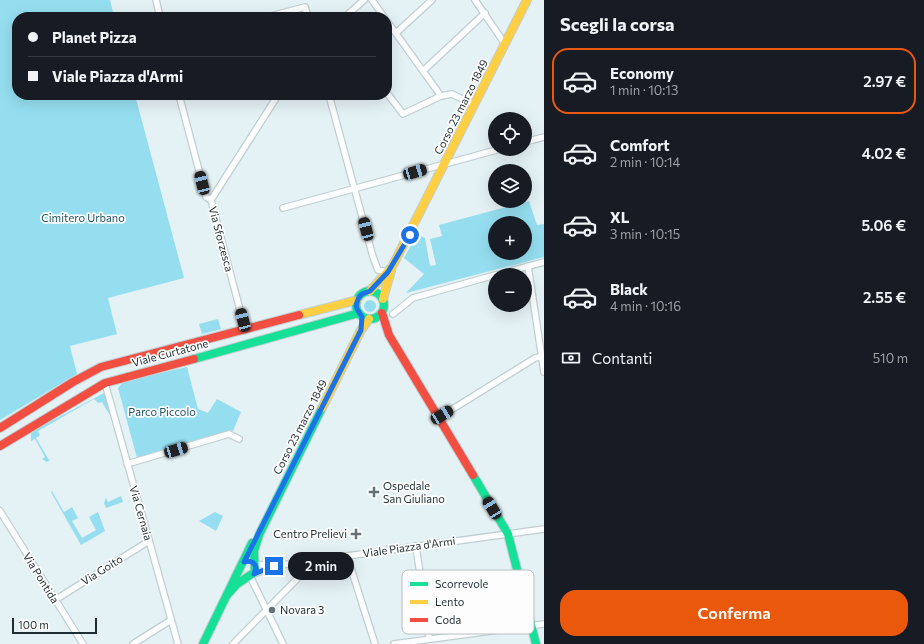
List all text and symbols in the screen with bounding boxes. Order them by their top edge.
text: Scegli la corsa [560,13,675,35]
text: Planet Pizza [52,28,137,46]
street label: Corso 23 marzo 1849 [431,57,490,157]
icon: car [562,63,598,99]
text: Economy [610,64,674,82]
text: Viale Piazza d'Armi [52,67,183,85]
text: 2.97 € [863,72,906,90]
text: 1 min · 10:13 [610,82,678,98]
map controls [488,112,532,312]
button: locate [488,112,532,156]
icon: car [562,135,598,171]
text: Comfort [610,136,670,154]
text: 4.02 € [862,144,906,162]
text: 2 min · 10:14 [610,154,680,170]
car [402,163,428,181]
button: layers [488,164,532,208]
car [193,170,211,196]
street label: Via Sforzesca [207,205,236,273]
icon: car [562,207,598,243]
text: XL [610,208,629,226]
park label: Cimitero Urbano [41,211,125,224]
car [357,216,375,242]
button: + [488,216,532,260]
text: 5.06 € [861,216,906,234]
route start [401,226,419,244]
text: 3 min · 10:15 [610,226,680,242]
button: − [488,268,532,312]
icon: car [562,279,598,315]
text: Black [610,280,648,298]
text: 2.55 € [863,288,906,306]
text: 4 min · 10:16 [610,298,681,314]
car [234,307,252,333]
street label: Viale Curtatone [130,336,210,369]
icon: cash [560,347,582,369]
text: Contanti [592,349,652,367]
text: 510 m [873,350,908,366]
street label: Corso 23 marzo 1849 [270,377,329,477]
car [429,404,455,426]
park label: Parco Piccolo [128,405,196,418]
car [163,441,189,459]
place label: Ospedale San Giuliano [383,479,445,505]
street label: Via Cernaia [127,484,156,542]
marker: Ospedale San Giuliano [368,486,380,498]
car [481,495,503,521]
place label: Centro Prelievi [273,527,347,540]
marker: Centro Prelievi [350,528,362,540]
street label: Viale Piazza d'Armi [362,534,456,559]
street label: Via Pontida [21,550,62,605]
street label: Via Goito [78,551,125,587]
callout: 2 min [288,552,354,580]
route end [265,557,283,575]
text: 2 min [305,558,337,574]
legend [402,570,534,634]
text: Scorrevole [435,577,489,590]
button: Conferma [560,590,908,636]
text: Lento [435,595,465,608]
place label: Novara 3 [280,603,324,616]
marker: Novara 3 [267,605,277,615]
text: Coda [435,613,461,626]
scale bar [12,616,97,635]
text: 100 m [18,618,49,631]

